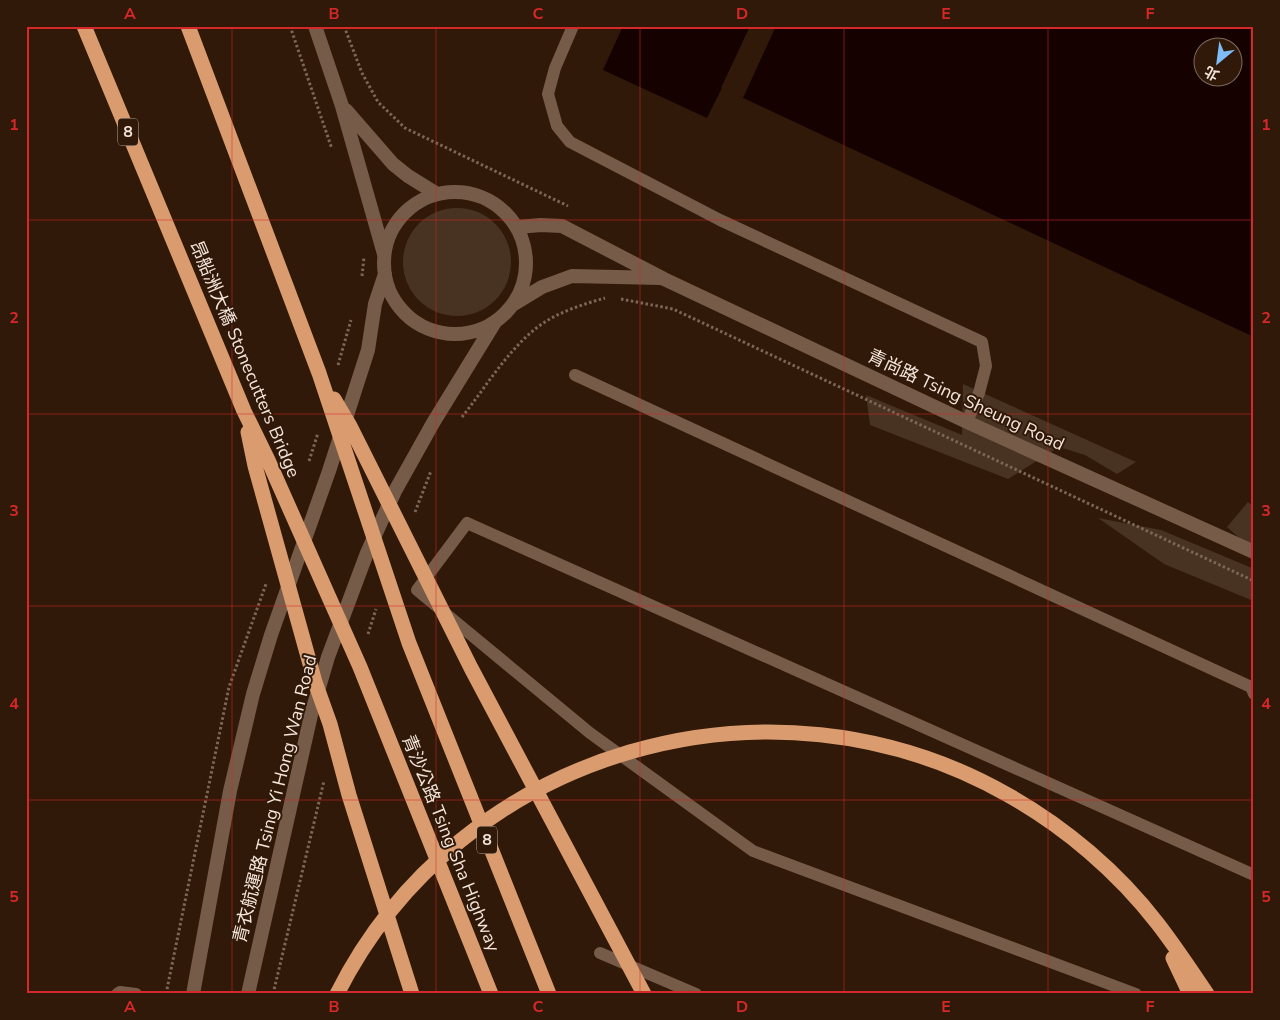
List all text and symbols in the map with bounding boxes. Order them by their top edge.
text: A [124,3,136,25]
text: B [328,3,340,25]
text: C [533,3,544,25]
text: D [736,3,748,25]
text: E [941,3,951,25]
text: F [1146,3,1155,25]
north arrow [1192,38,1242,88]
text: 北 [1201,61,1223,85]
text: 1 [9,114,19,136]
text: 1 [1261,114,1271,136]
road number: 8 [118,118,138,146]
street label: 昂船洲大橋 Stonecutters Bridge [184,237,306,481]
text: 2 [9,307,19,329]
text: 2 [1261,307,1271,329]
street label: 青尚路 Tsing Sheung Road [864,344,1068,456]
text: 3 [9,500,19,522]
text: 3 [1261,500,1271,522]
street label: 青衣航運路 Tsing Yi Hong Wan Road [228,652,322,946]
text: 4 [9,693,19,715]
text: 4 [1261,693,1271,715]
street label: 青沙公路 Tsing Sha Highway [396,731,506,956]
road number: 8 [477,826,497,854]
text: 5 [9,886,19,908]
text: 5 [1261,886,1271,908]
text: A [124,996,136,1018]
text: B [328,996,340,1018]
text: C [533,996,544,1018]
text: D [736,996,748,1018]
text: E [941,996,951,1018]
text: F [1146,996,1155,1018]

